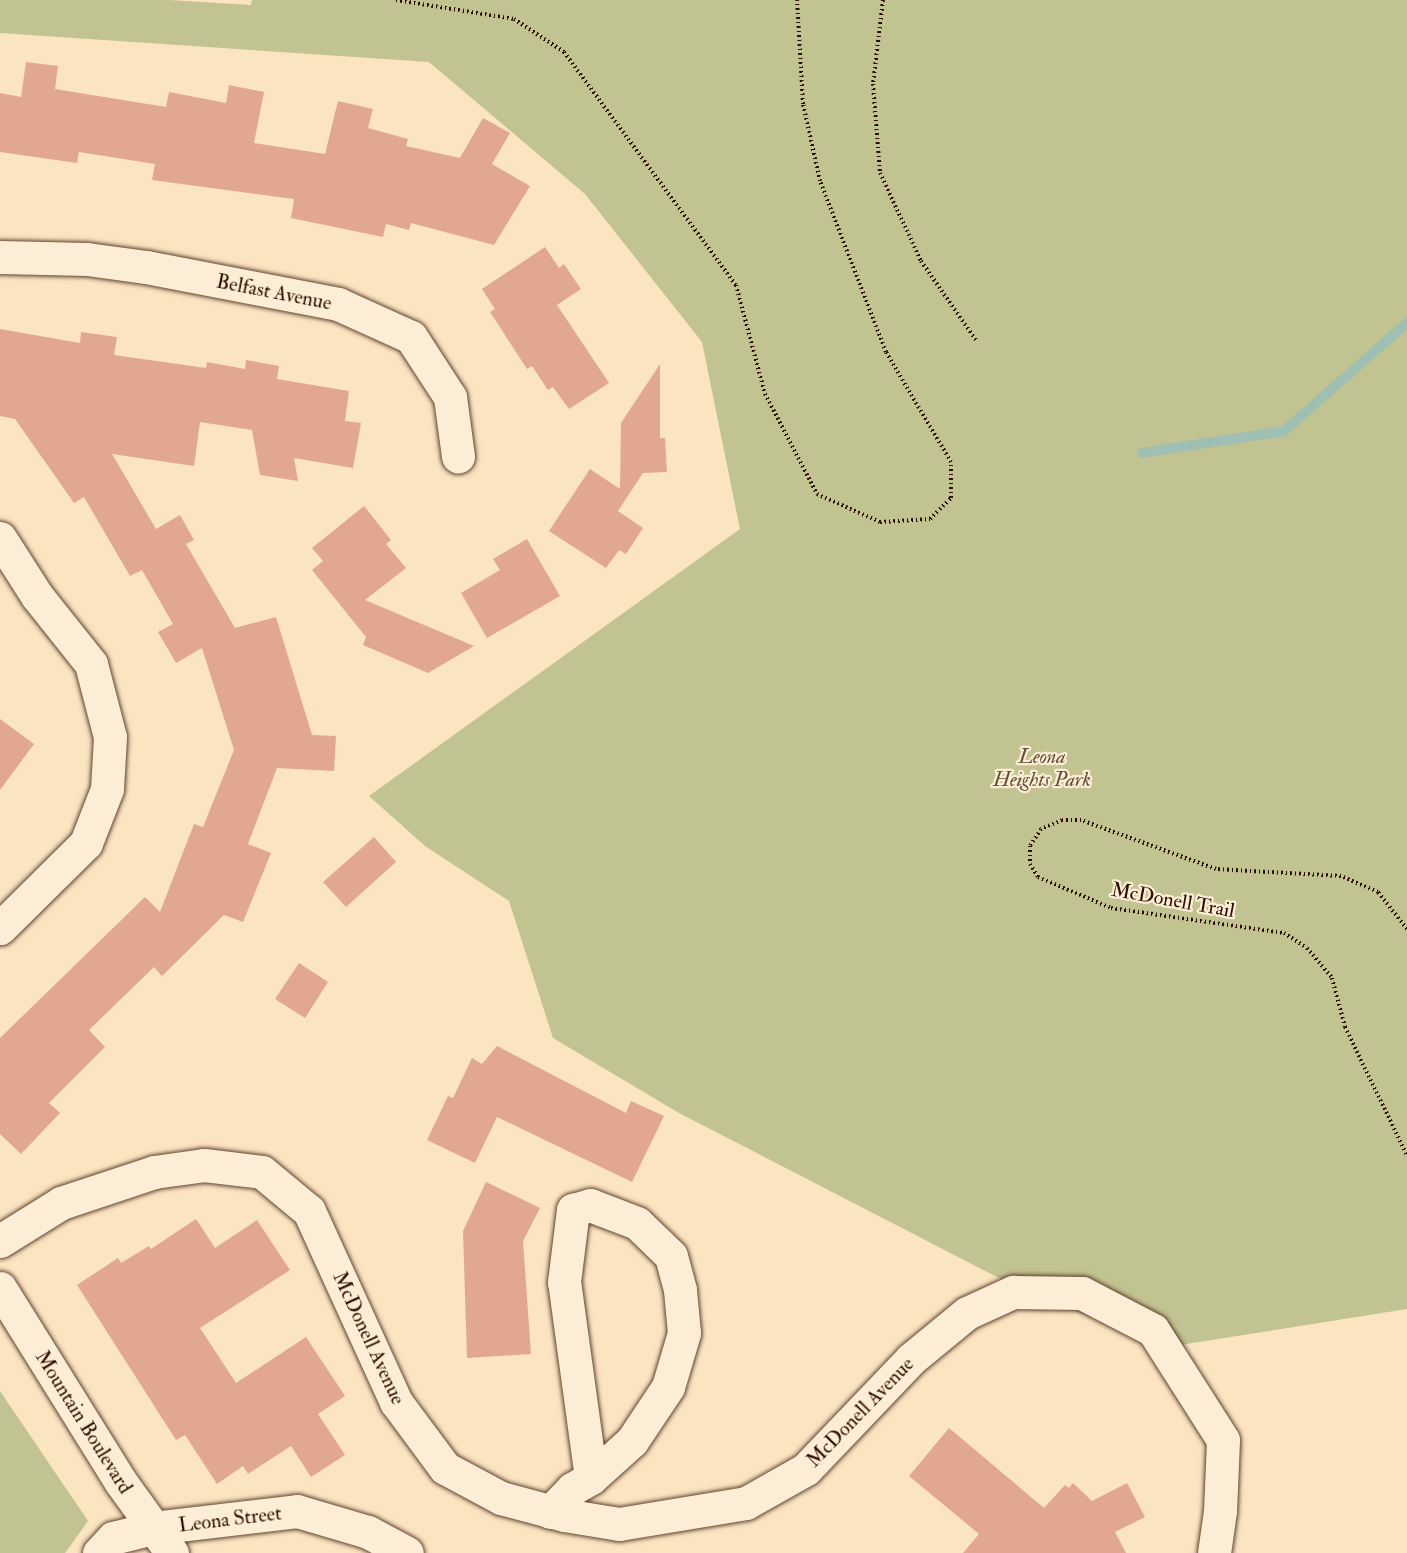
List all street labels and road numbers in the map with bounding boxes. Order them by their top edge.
street label: Belfast Avenue [214,269,334,315]
street label: McDonell Trail [1109,877,1237,923]
street label: McDonell Avenue [328,1268,410,1408]
street label: Mountain Boulevard [30,1346,138,1498]
street label: McDonell Avenue [801,1352,919,1472]
street label: Leona Street [177,1501,283,1537]

